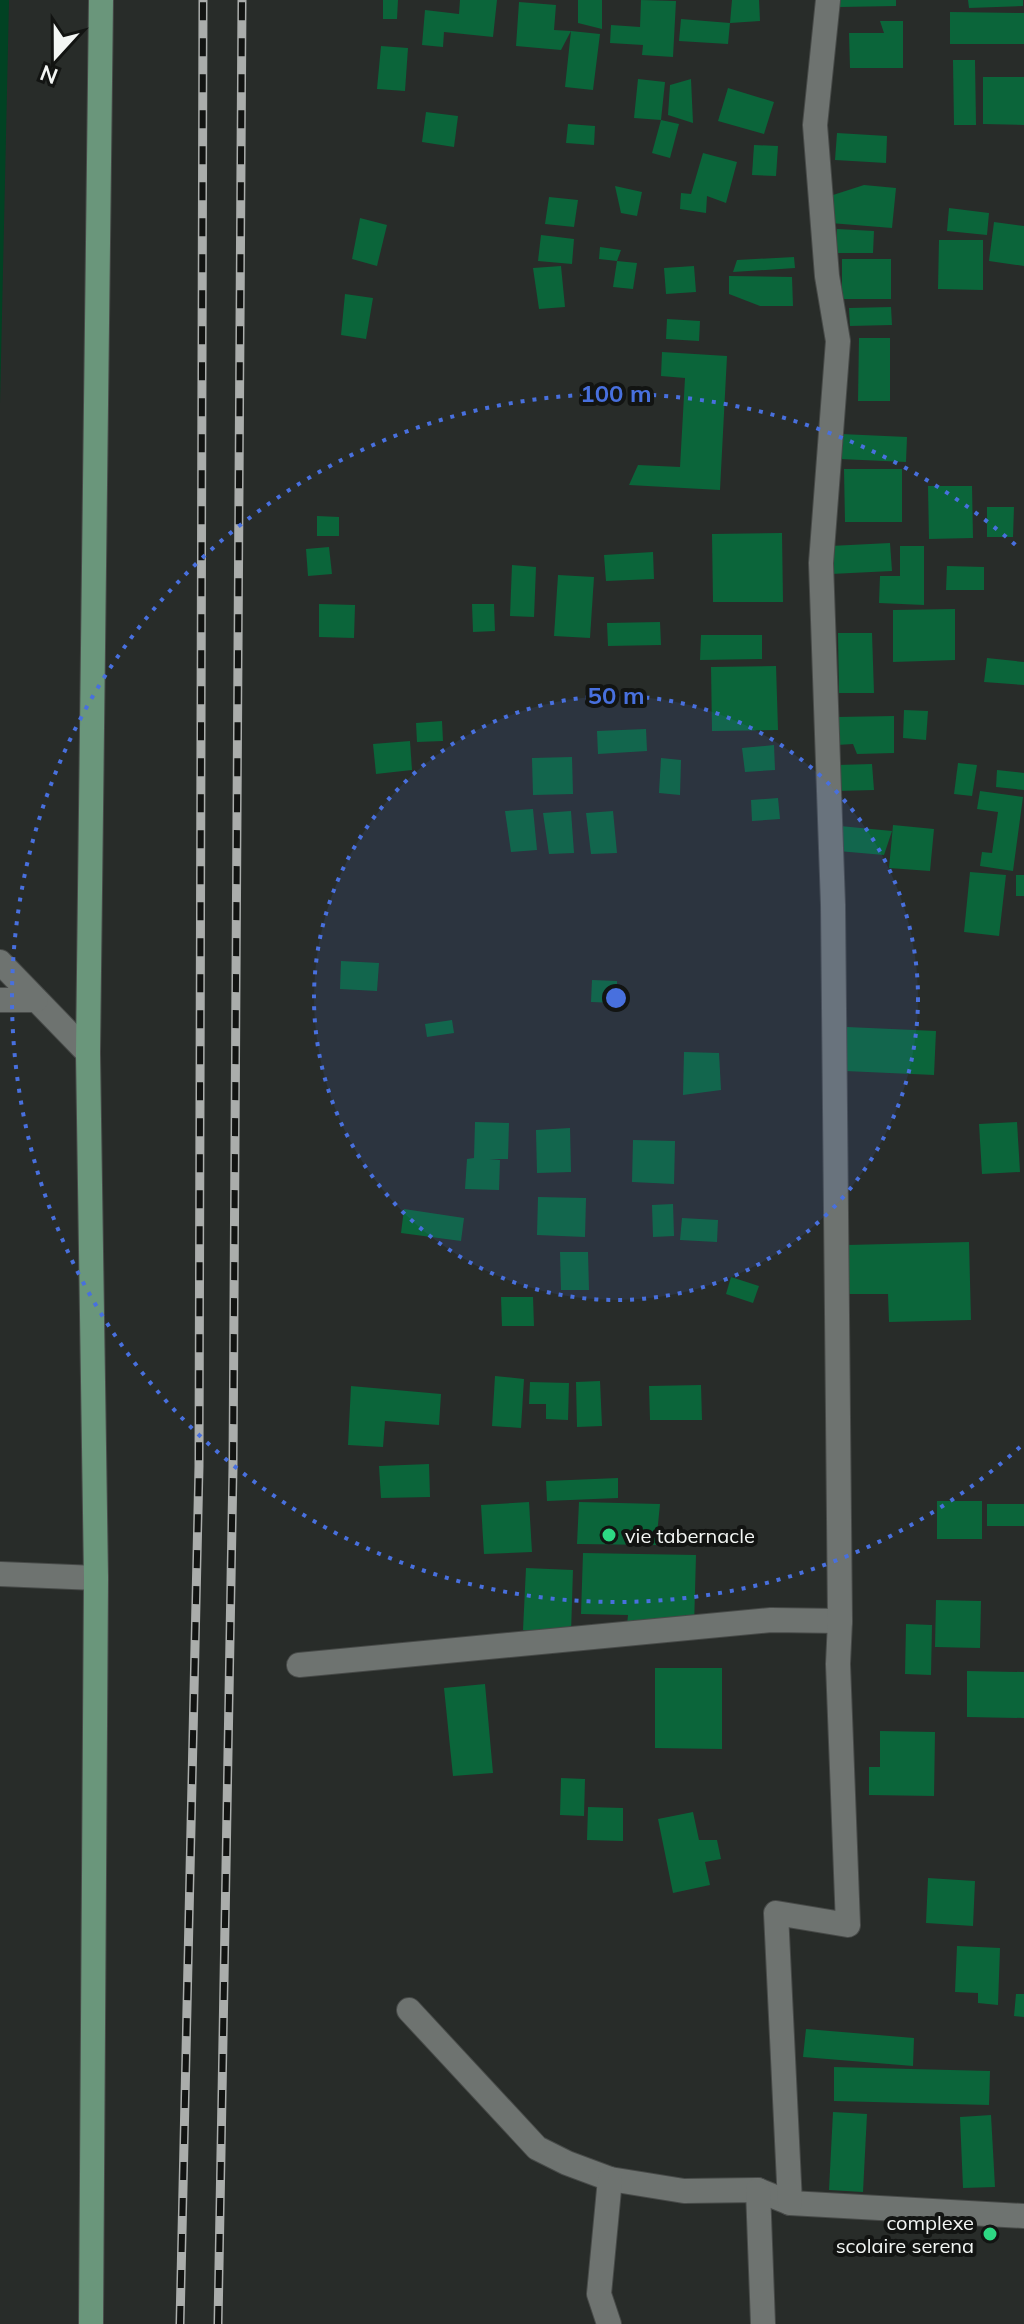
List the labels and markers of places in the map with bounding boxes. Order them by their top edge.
centre of rings [602,984,630,1012]
place label: vie tabernacle [625,1523,755,1548]
marker: vie tabernacle [600,1526,618,1544]
place label: complexe scolaire serena [836,2210,974,2258]
marker: complexe scolaire serena [981,2225,999,2243]

